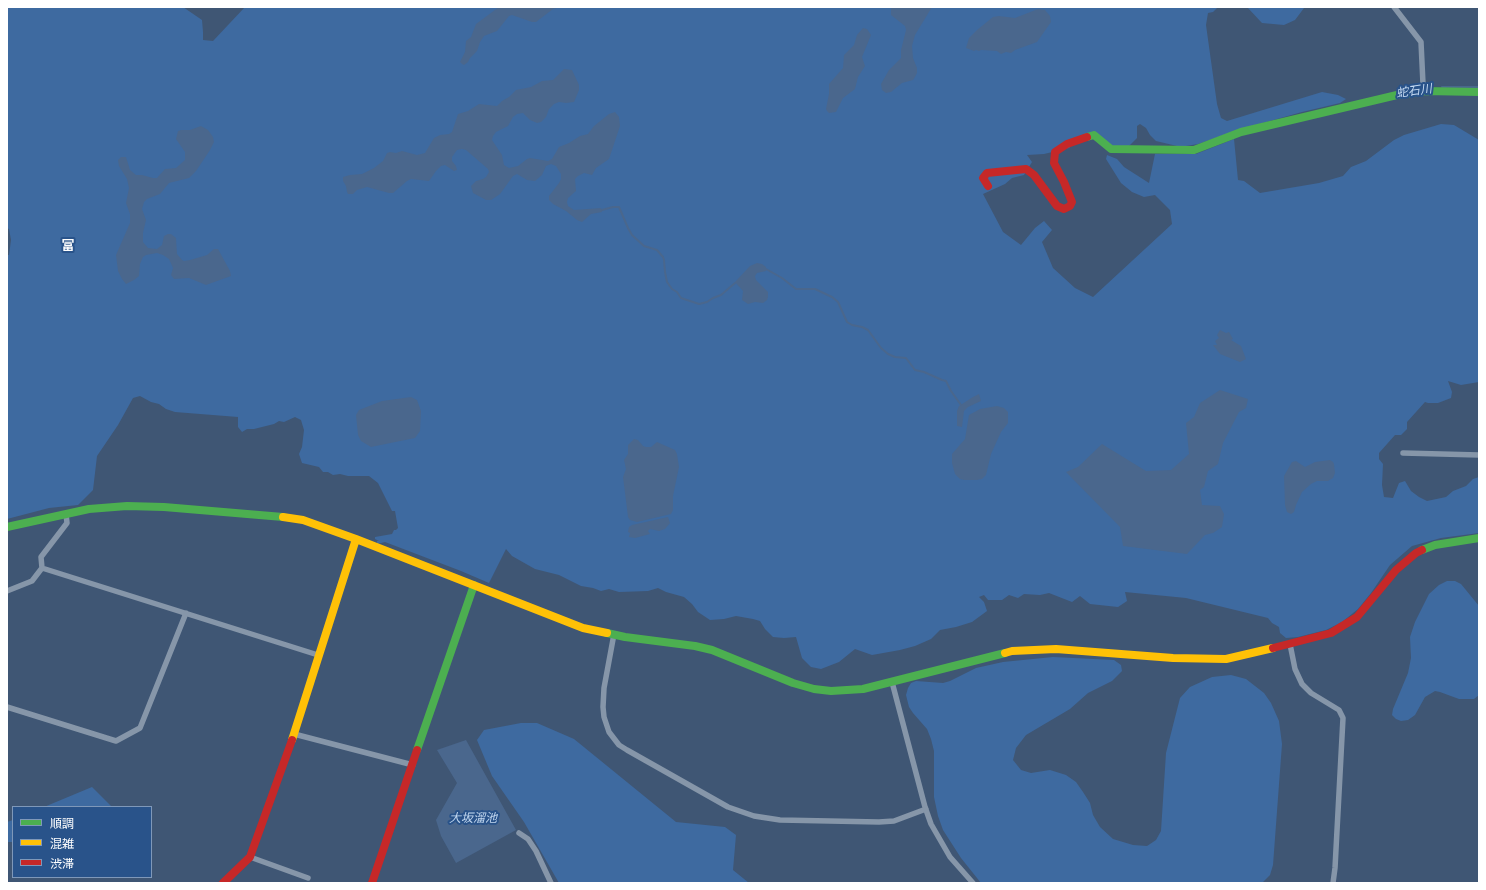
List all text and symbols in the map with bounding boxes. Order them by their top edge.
water label: 蛇石川 [1395,81,1433,101]
district label: 富 [62,238,74,254]
legend [12,806,152,878]
water label: 大坂溜池 [449,811,497,825]
text: 順調 [50,816,74,831]
text: 混雑 [50,836,74,851]
text: 渋滞 [50,856,74,871]

